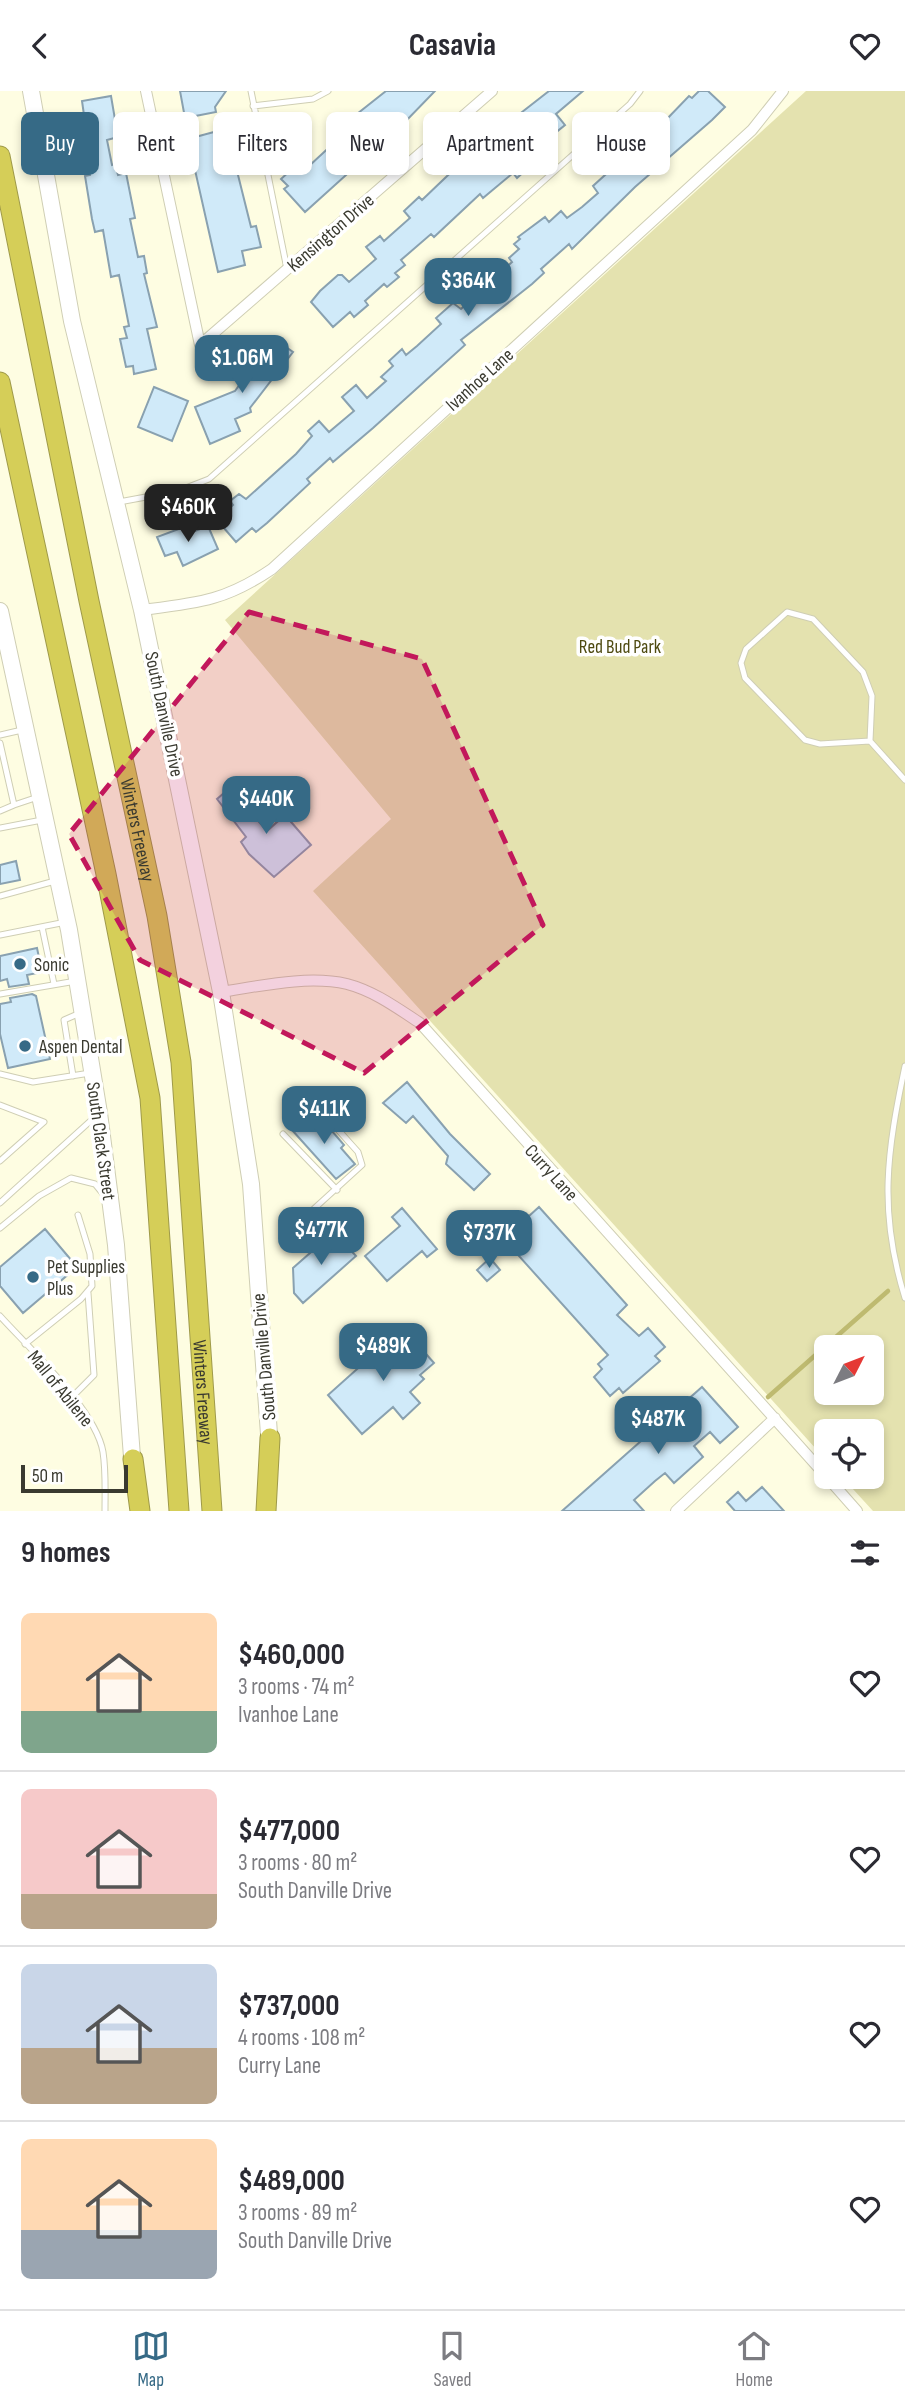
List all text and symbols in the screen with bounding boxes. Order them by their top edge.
text: Casavia [409,26,496,65]
icon: back [21,27,59,65]
icon: heart [846,27,884,65]
chip: Buy [21,112,99,175]
chip: Rent [113,112,199,175]
chip: Filters [213,112,312,175]
chip: New [326,112,409,175]
chip: Apartment [423,112,558,175]
chip: House [572,112,670,175]
street label: Kensington Drive [283,189,379,277]
pin: $364K [419,259,517,318]
text: $364K [440,267,496,295]
pin: $1.06M [185,335,299,395]
text: $1.06M [211,344,273,372]
street label: Ivanhoe Lane [441,344,519,416]
pin: $460K [139,484,237,544]
text: $460K [160,493,216,521]
park label: Red Bud Park [579,636,662,659]
street label: South Danville Drive [139,650,188,779]
street label: Winters Freeway [115,776,159,885]
pin: $440K [217,777,315,836]
text: $440K [238,785,294,813]
place label: Sonic [34,954,69,977]
marker: Sonic [12,956,28,972]
place label: Aspen Dental [38,1036,122,1059]
marker: Aspen Dental [17,1038,33,1054]
street label: South Clack Street [81,1081,120,1202]
pin: $411K [275,1087,373,1146]
text: $411K [298,1095,350,1123]
street label: Curry Lane [519,1140,582,1206]
pin: $477K [272,1207,370,1267]
pin: $737K [440,1211,538,1270]
text: $477K [294,1216,348,1244]
text: $737K [462,1219,516,1247]
place label: Pet Supplies Plus [47,1256,125,1301]
marker: Pet Supplies Plus [25,1269,41,1285]
street label: South Danville Drive [247,1292,281,1421]
pin: $489K [334,1323,432,1383]
text: $489K [355,1332,411,1360]
north arrow [814,1335,884,1405]
map controls [814,1335,884,1489]
street label: Winters Freeway [187,1339,217,1446]
street label: Mall of Abilene [22,1346,98,1432]
pin: $487K [609,1397,707,1456]
text: $487K [631,1405,685,1433]
button: locate [814,1419,884,1489]
scale bar [21,1462,128,1494]
text: 50 m [32,1465,63,1488]
icon: filters [846,1534,884,1572]
text: 9 homes [21,1535,111,1571]
text: $460,000 [238,1637,345,1673]
icon: home [77,1641,161,1725]
icon: heart [846,1664,884,1702]
text: 3 rooms · 74 m² [238,1673,355,1701]
text: Ivanhoe Lane [238,1701,339,1729]
text: $477,000 [238,1813,340,1849]
icon: home [77,1817,161,1901]
icon: heart [846,1840,884,1878]
text: 3 rooms · 80 m² [238,1849,357,1877]
text: South Danville Drive [238,1877,392,1905]
text: $737,000 [238,1988,340,2024]
icon: home [77,1992,161,2076]
icon: heart [846,2015,884,2053]
text: 4 rooms · 108 m² [238,2024,365,2052]
text: Curry Lane [238,2052,321,2080]
text: $489,000 [238,2163,345,2199]
icon: home [77,2167,161,2251]
icon: heart [846,2190,884,2228]
text: 3 rooms · 89 m² [238,2199,357,2227]
text: South Danville Drive [238,2227,392,2255]
tab: Map [132,2327,170,2392]
tab: Saved [433,2327,472,2392]
tab: Home [735,2327,773,2392]

